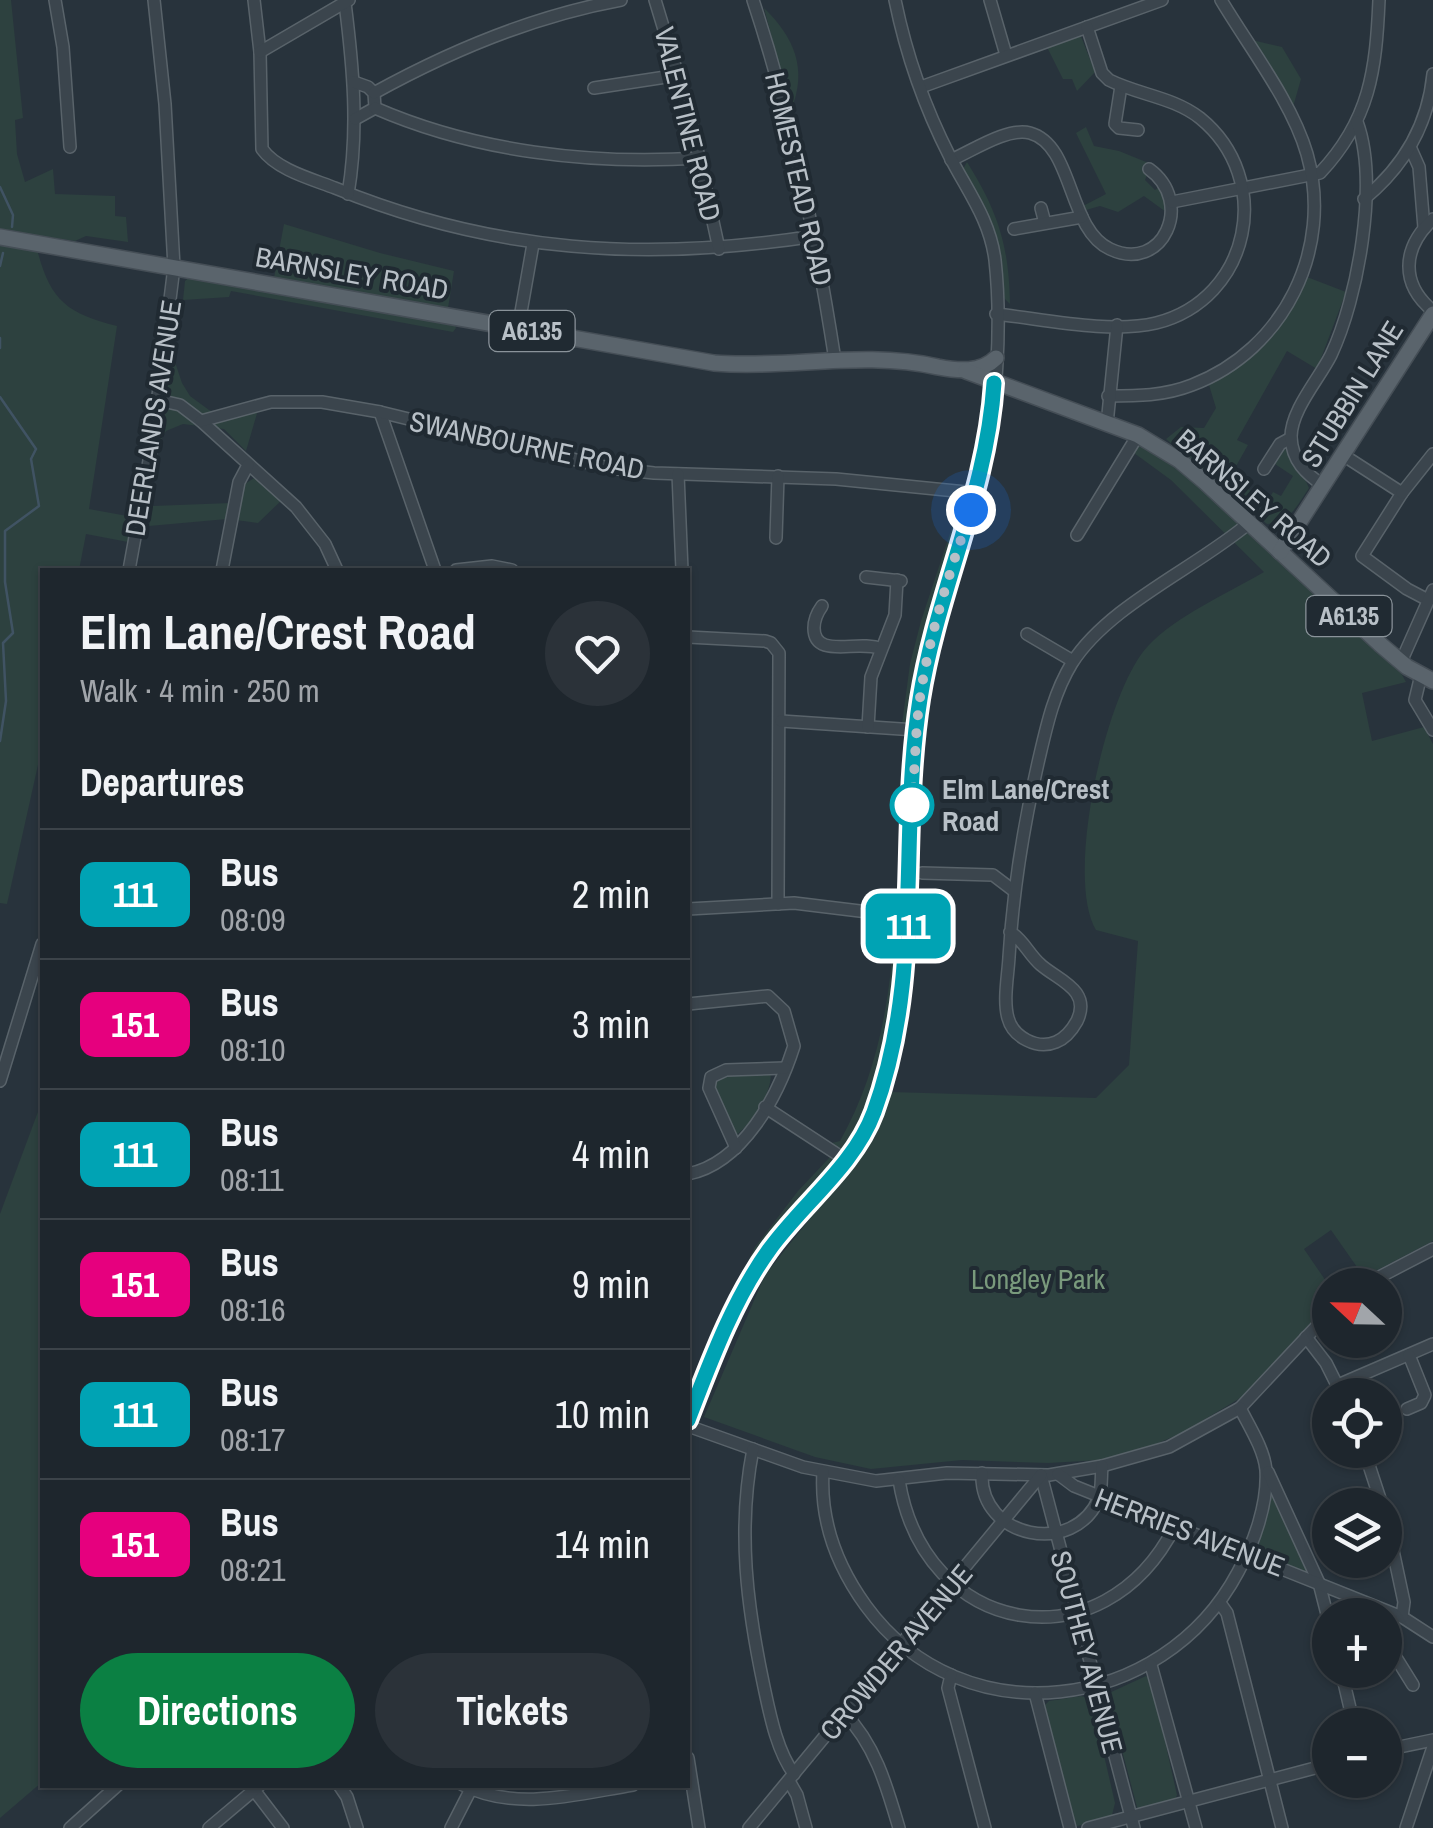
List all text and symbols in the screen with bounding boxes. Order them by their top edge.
street label: VALENTINE ROAD [646,23,730,225]
street label: HOMESTEAD ROAD [756,68,842,290]
street label: BARNSLEY ROAD [253,237,451,309]
street label: DEERLANDS AVENUE [116,297,190,539]
road number: A6135 [490,311,574,351]
street label: STUBBIN LANE [1292,314,1412,474]
street label: SWANBOURNE ROAD [406,402,648,488]
street label: BARNSLEY ROAD [1168,420,1340,576]
your location [946,485,996,535]
road number: A6135 [1306,596,1392,636]
text: Elm Lane/Crest Road [80,599,476,664]
button: heart [545,601,650,706]
text: Walk · 4 min · 250 m [80,669,320,712]
text: Departures [80,757,245,808]
place label: Elm Lane/Crest Road [942,770,1110,840]
marker: Elm Lane/Crest Road [891,784,933,826]
text: Bus [220,847,279,898]
text: 2 min [572,869,650,920]
text: 111 [113,871,157,918]
line badge: 111 [850,894,966,958]
text: 08:09 [220,898,286,941]
text: 111 [886,903,930,950]
text: Bus [220,977,279,1028]
text: 3 min [572,999,650,1050]
text: 151 [111,1001,159,1048]
text: 08:10 [220,1028,286,1071]
text: Bus [220,1107,279,1158]
text: 4 min [572,1129,650,1180]
text: 111 [113,1131,157,1178]
text: 08:11 [220,1158,284,1201]
text: Bus [220,1237,279,1288]
text: 9 min [572,1259,650,1310]
park label: Longley Park [971,1260,1106,1298]
text: 151 [111,1261,159,1308]
north arrow [1312,1268,1402,1358]
map controls [1312,1268,1402,1798]
text: 08:16 [220,1288,286,1331]
text: Bus [220,1367,279,1418]
button: locate [1312,1378,1402,1468]
text: 10 min [555,1389,650,1440]
text: 111 [113,1391,157,1438]
text: 08:17 [220,1418,286,1461]
street label: HERRIES AVENUE [1090,1478,1290,1586]
button: layers [1312,1488,1402,1578]
text: Bus [220,1497,279,1548]
text: 14 min [555,1519,650,1570]
text: 151 [111,1521,159,1568]
street label: SOUTHEY AVENUE [1042,1546,1132,1758]
text: 08:21 [220,1548,286,1591]
street label: CROWDER AVENUE [811,1556,981,1748]
button: + [1312,1598,1402,1688]
button: Directions [80,1653,355,1768]
button: Tickets [375,1653,650,1768]
button: − [1312,1708,1402,1798]

